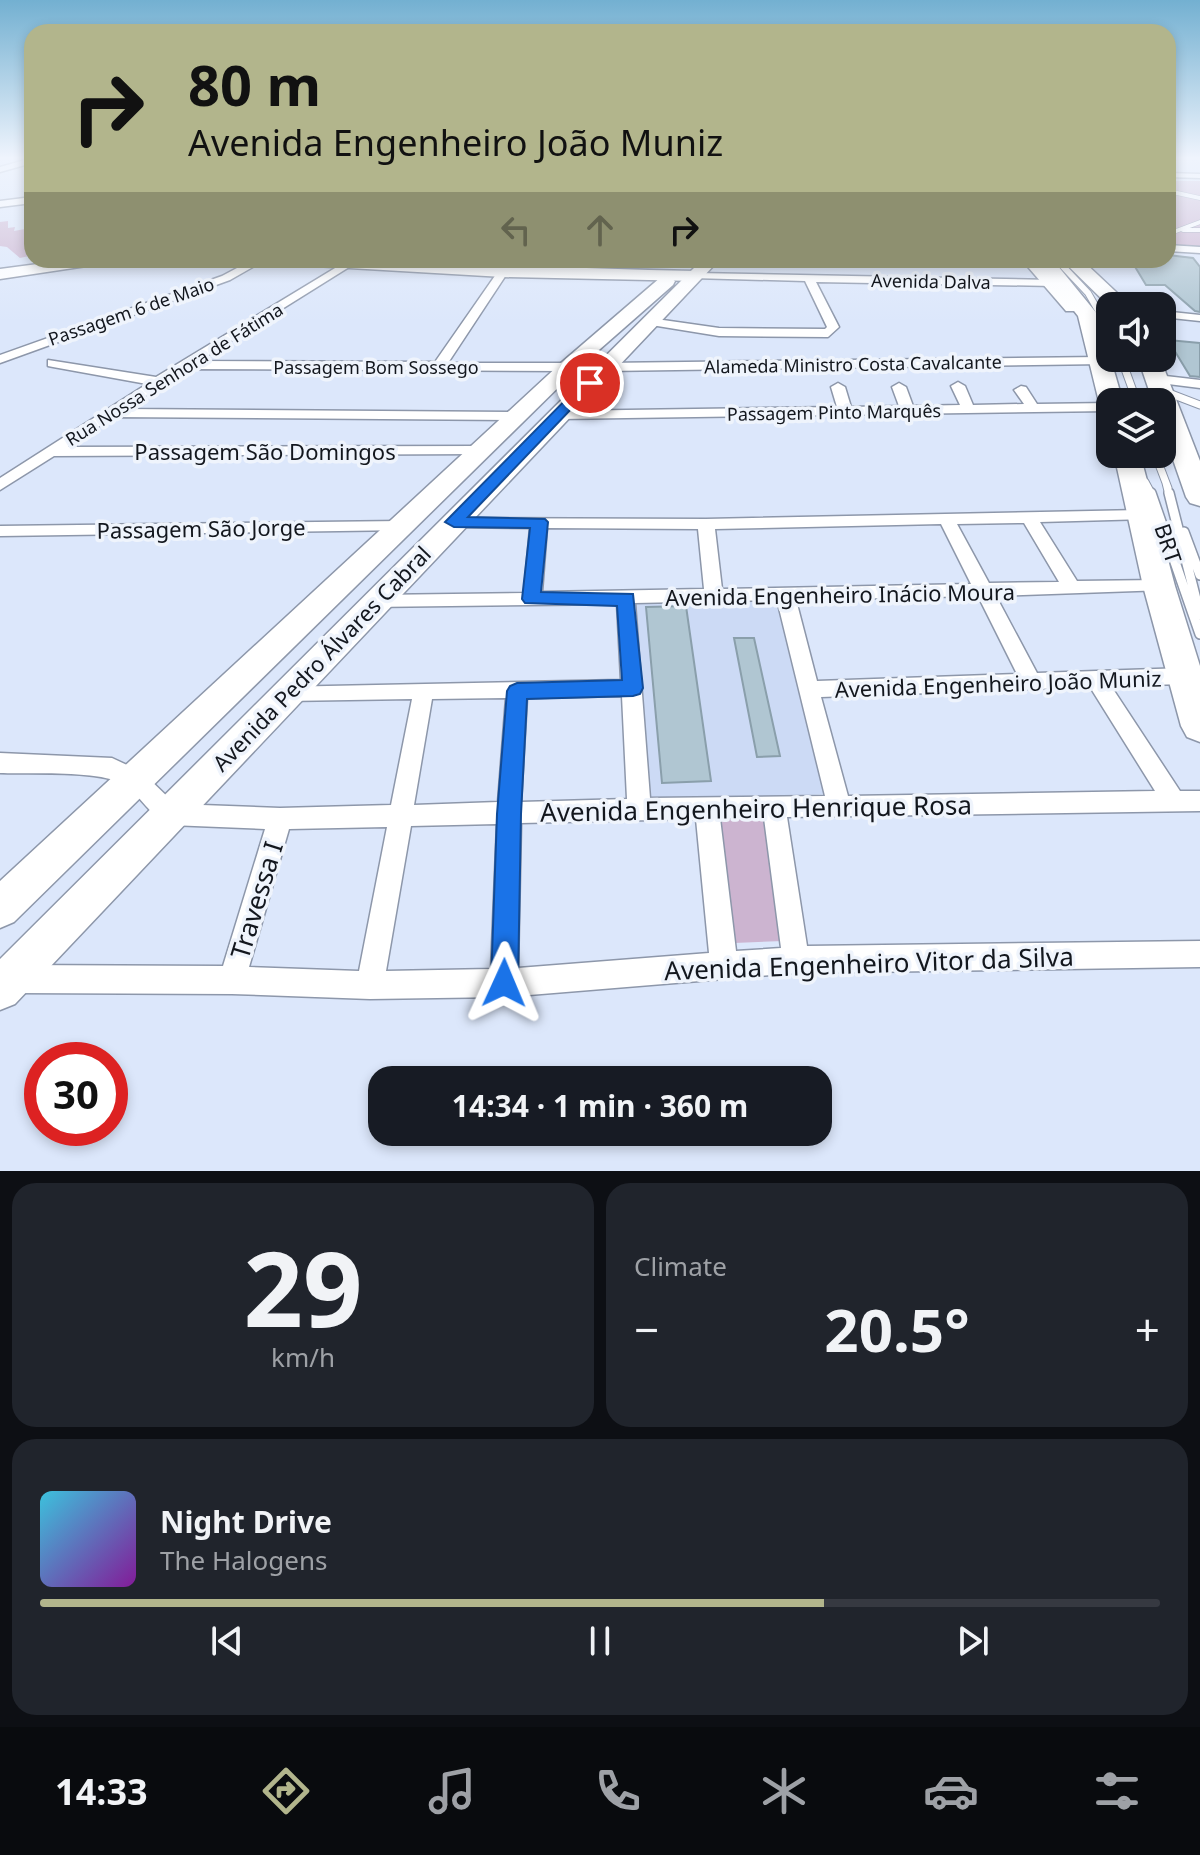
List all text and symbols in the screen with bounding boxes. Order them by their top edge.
text: 80 m [188,46,321,122]
icon: right [56,56,160,160]
text: Avenida Engenheiro João Muniz [188,118,723,167]
icon: left [494,208,538,252]
icon: ahead [578,208,622,252]
icon: right [662,208,706,252]
street label: Avenida Dalva [871,268,991,294]
street label: Passagem 6 de Maio [45,271,217,351]
map controls [1096,292,1176,468]
button: sound [1096,292,1176,372]
street label: Rua Nossa Senhora de Fátima [61,297,287,451]
pin [556,349,624,417]
street label: Alameda Ministro Costa Cavalcante [704,349,1002,379]
street label: Passagem Bom Sossego [273,355,479,379]
icon: arrive [568,361,612,405]
button: layers [1096,388,1176,468]
street label: Passagem Pinto Marquês [727,398,941,426]
street label: Passagem São Domingos [134,436,396,466]
street label: Passagem São Jorge [96,511,306,545]
street label: BRT [1148,519,1190,567]
street label: Avenida Pedro Álvares Cabral [205,539,437,777]
street label: Avenida Engenheiro Inácio Moura [665,576,1015,612]
street label: Avenida Engenheiro João Muniz [834,662,1162,704]
street label: Avenida Engenheiro Henrique Rosa [540,786,972,830]
street label: Travessa I [221,837,291,963]
street label: Avenida Engenheiro Vitor da Silva [664,938,1074,988]
position arrow [462,941,546,1025]
speed limit sign: 30 [24,1042,128,1146]
text: 14:34 · 1 min · 360 m [452,1085,748,1126]
text: 29 [244,1216,362,1357]
text: Climate [634,1248,727,1284]
text: 20.5° [824,1288,970,1370]
text: − [634,1299,659,1359]
text: + [1135,1299,1160,1359]
text: km/h [271,1339,335,1375]
text: Night Drive [160,1501,332,1542]
text: The Halogens [160,1542,327,1578]
icon: previous [205,1619,249,1663]
icon: pause [578,1619,622,1663]
icon: next [951,1619,995,1663]
icon: directions [258,1763,314,1819]
icon: music [424,1763,480,1819]
icon: phone [590,1763,646,1819]
icon: climate [756,1763,812,1819]
icon: car [923,1763,979,1819]
icon: filters [1089,1763,1145,1819]
text: 14:33 [55,1767,148,1816]

